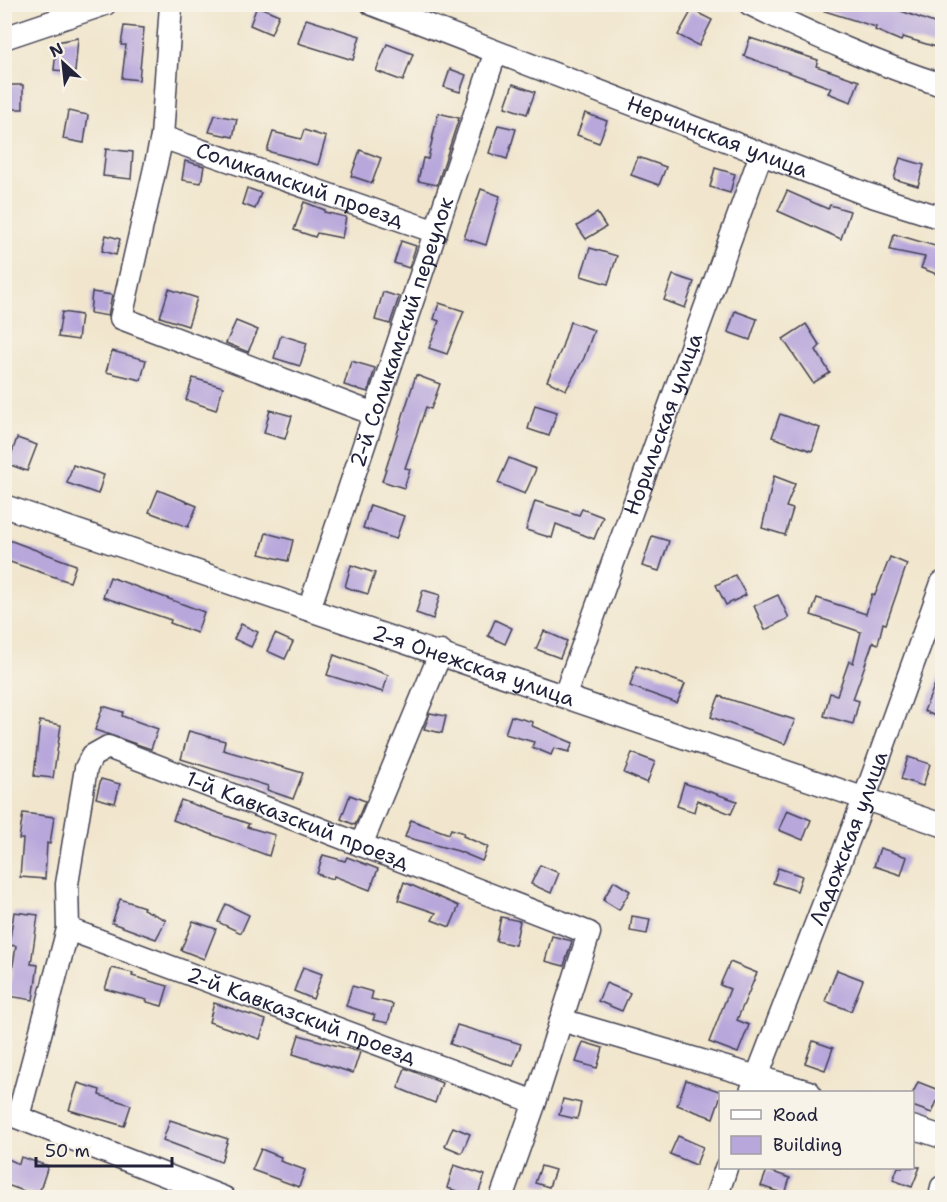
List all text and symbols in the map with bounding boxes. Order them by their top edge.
north arrow [33,33,93,93]
text: N [46,38,67,62]
street label: Нерчинская улица [623,89,812,184]
street label: Соликамский проезд [192,136,408,234]
street label: 2-й Соликамский переулок [343,193,460,471]
street label: Норильская улица [617,329,709,519]
street label: 2-я Онежская улица [369,618,578,713]
street label: Ладожская улица [803,747,894,929]
street label: 1-й Кавказский проезд [182,764,413,876]
street label: 2-й Кавказский проезд [183,960,420,1071]
legend [719,1091,914,1169]
text: Road [773,1103,818,1127]
scale bar [36,1130,172,1168]
text: Building [773,1133,842,1157]
text: 50 m [45,1139,90,1163]

